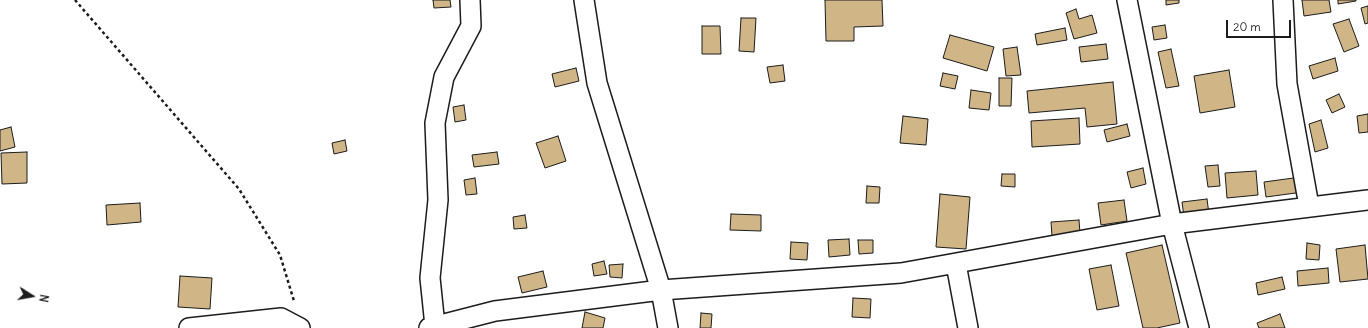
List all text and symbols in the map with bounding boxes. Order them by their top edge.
scale bar [1228,12,1293,38]
text: 20 m [1233,19,1261,34]
north arrow [12,276,52,316]
text: N [36,293,51,303]

